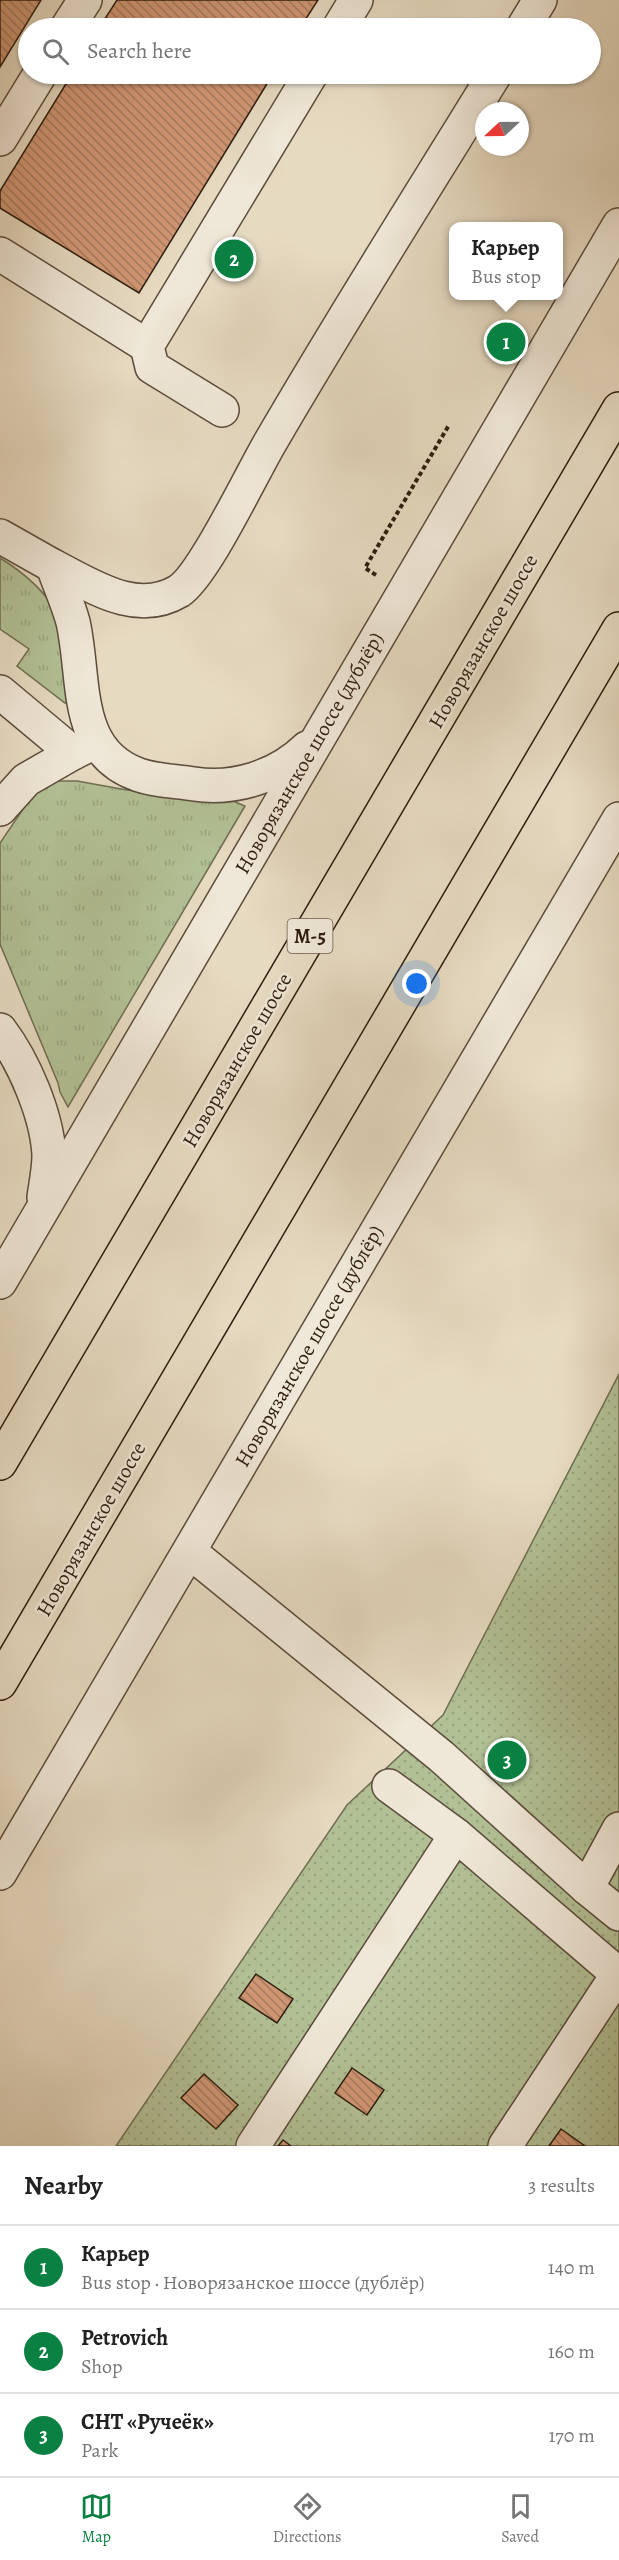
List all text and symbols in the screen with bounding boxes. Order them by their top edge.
search box [18,18,601,84]
icon: search [39,35,72,68]
text: Search here [87,36,192,66]
north arrow [475,102,529,156]
popup [449,222,563,300]
text: Карьер [471,233,540,263]
pin: 2 [214,236,254,282]
text: Bus stop [471,263,541,290]
pin: 1 [486,320,526,364]
street label: Новорязанское шоссе [422,549,544,733]
street label: Новорязанское шоссе (дублёр) [228,627,390,879]
road number: М-5 [288,919,332,953]
street label: Новорязанское шоссе [176,968,298,1152]
your location [402,969,431,998]
street label: Новорязанское шоссе (дублёр) [228,1220,390,1472]
street label: Новорязанское шоссе [30,1437,152,1621]
pin: 3 [488,1738,526,1782]
text: Nearby [24,2168,103,2203]
text: 3 results [528,2172,595,2199]
text: Карьер [81,2239,150,2269]
text: 1 [40,2254,47,2281]
text: 140 m [548,2254,595,2281]
text: Bus stop · Новорязанское шоссе (дублёр) [81,2269,425,2296]
text: Petrovich [81,2323,168,2353]
text: 2 [39,2338,48,2365]
text: 160 m [548,2338,595,2365]
text: Shop [81,2353,123,2380]
text: СНТ «Ручеёк» [81,2407,214,2437]
text: 3 [39,2422,48,2449]
text: 170 m [549,2422,595,2449]
text: Park [81,2437,119,2464]
tab: Map [80,2490,113,2548]
tab: Directions [273,2490,341,2548]
tab: Saved [501,2490,539,2548]

